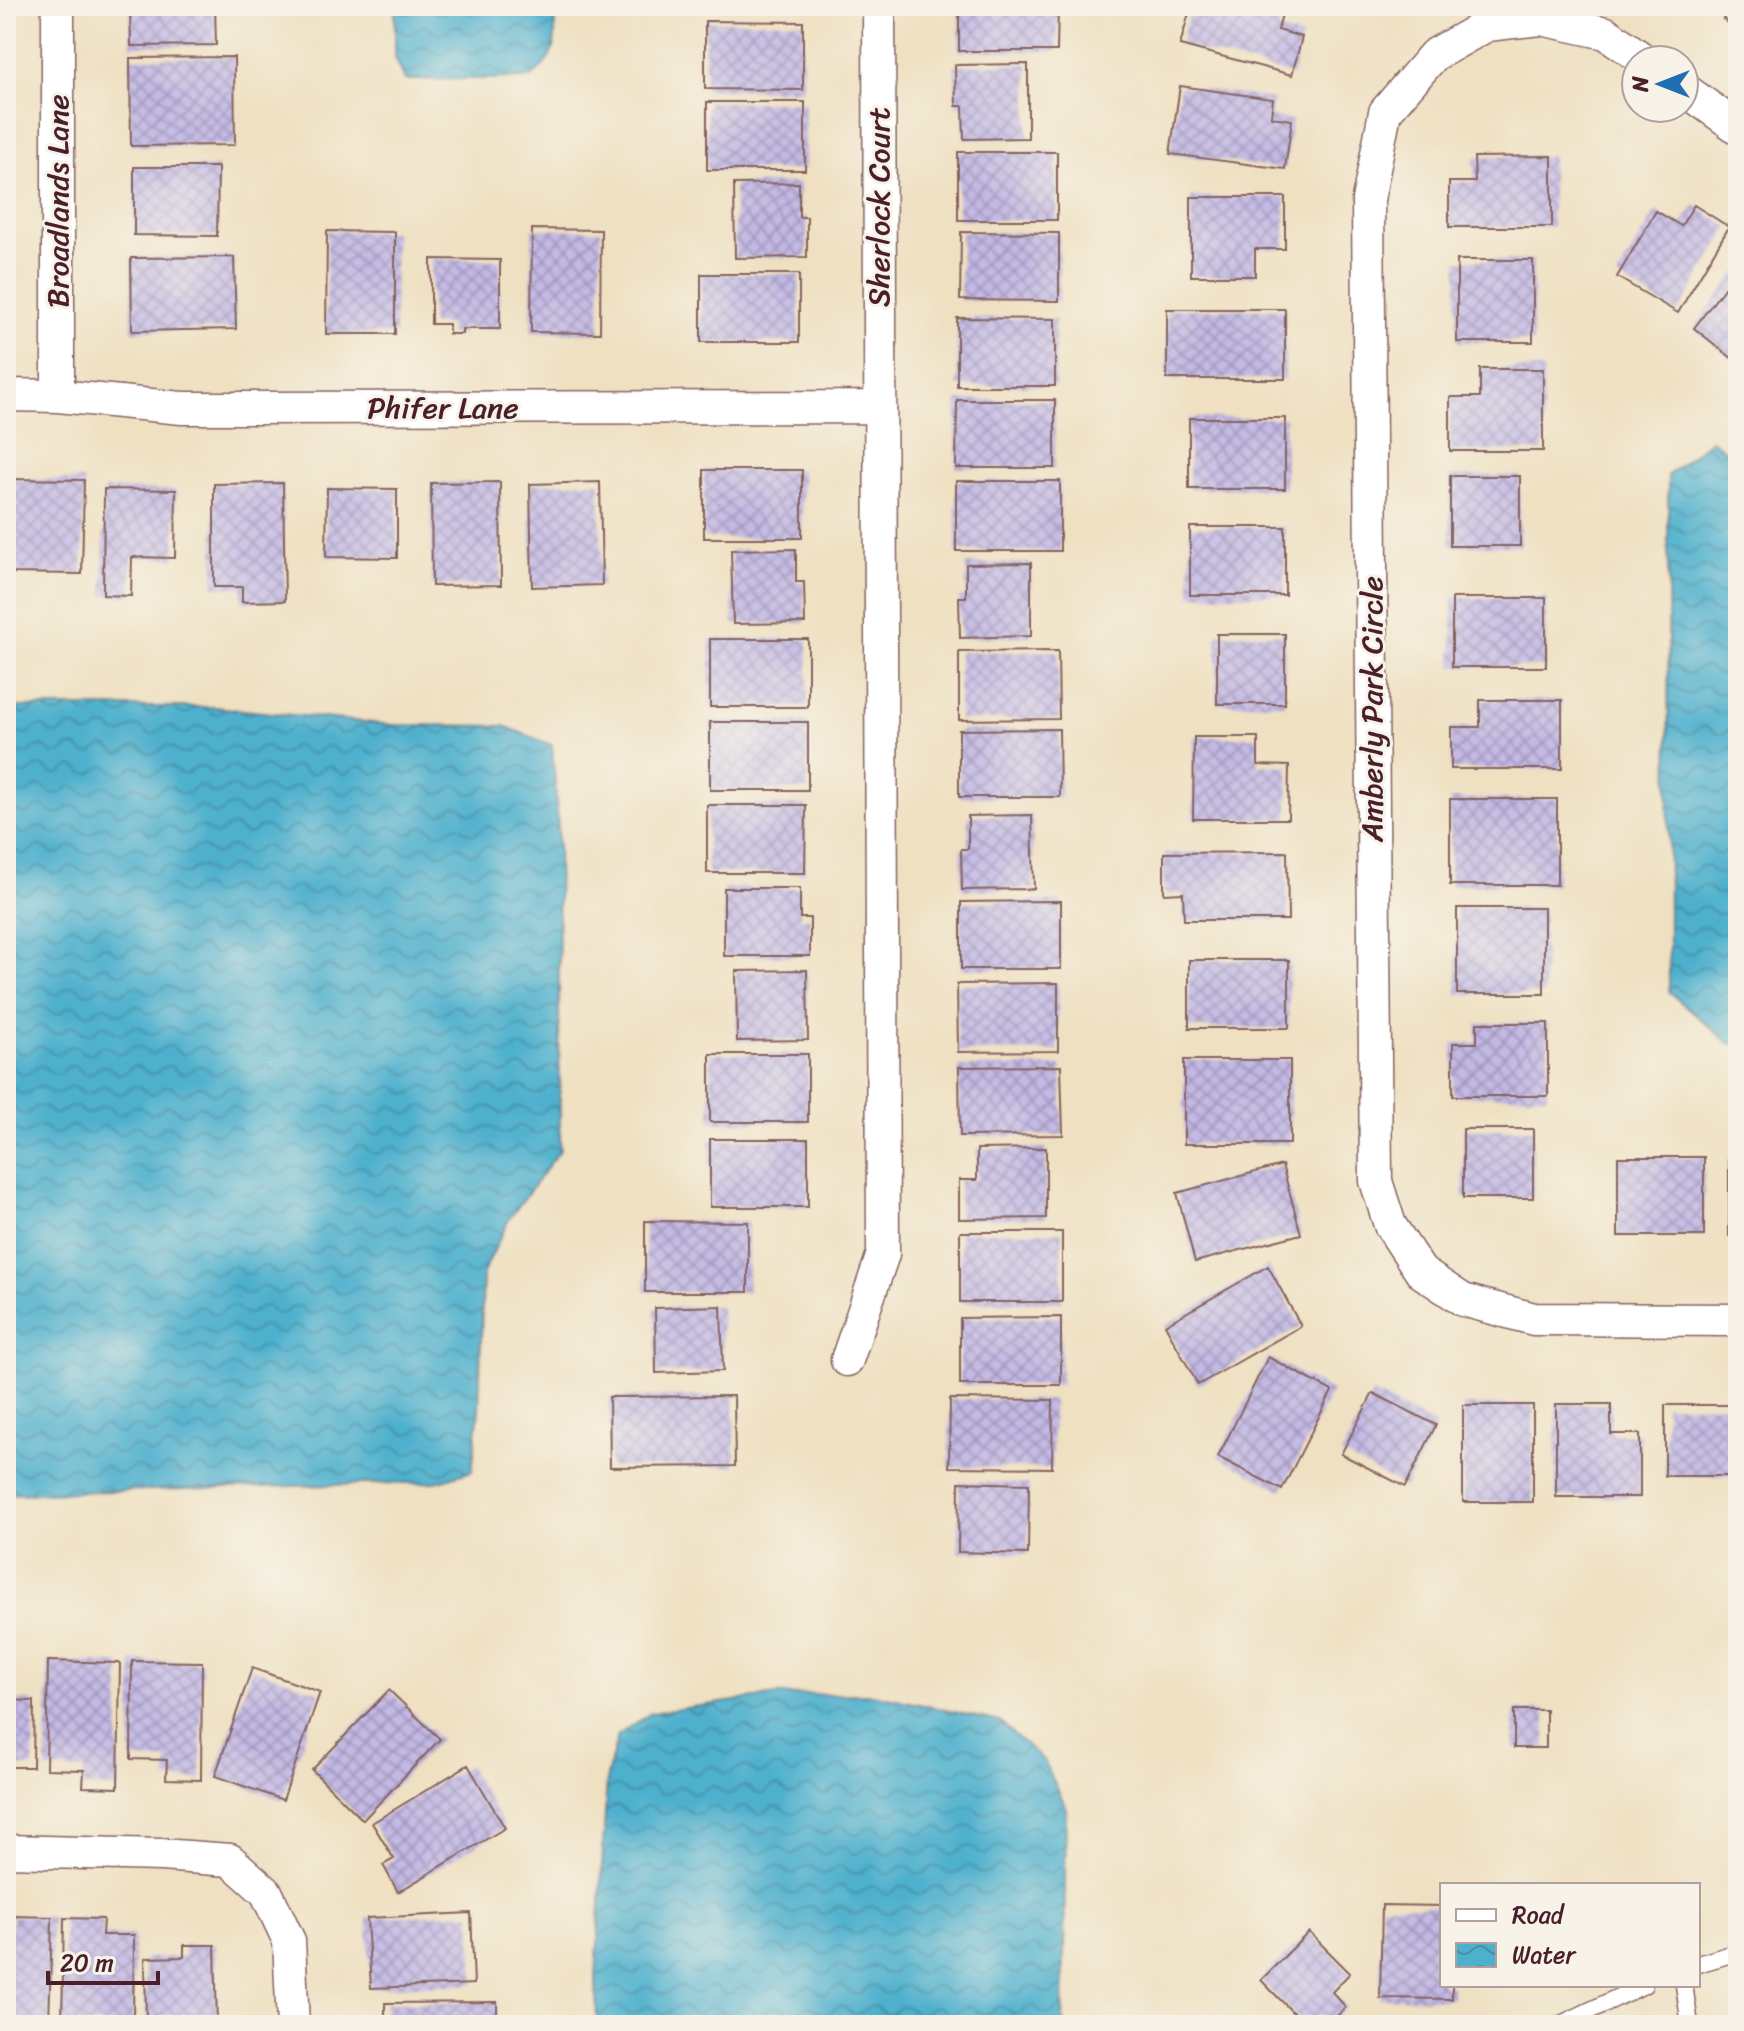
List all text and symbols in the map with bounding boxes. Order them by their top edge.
north arrow [1620,44,1700,124]
text: N [1621,76,1660,93]
street label: Broadlands Lane [31,94,85,308]
street label: Sherlock Court [852,107,906,307]
street label: Phifer Lane [367,381,519,435]
street label: Amberly Park Circle [1345,576,1399,843]
legend [1440,1883,1700,1987]
text: Road [1512,1894,1566,1936]
text: Water [1512,1934,1577,1976]
scale bar [48,1935,158,1985]
text: 20 m [60,1942,114,1984]

